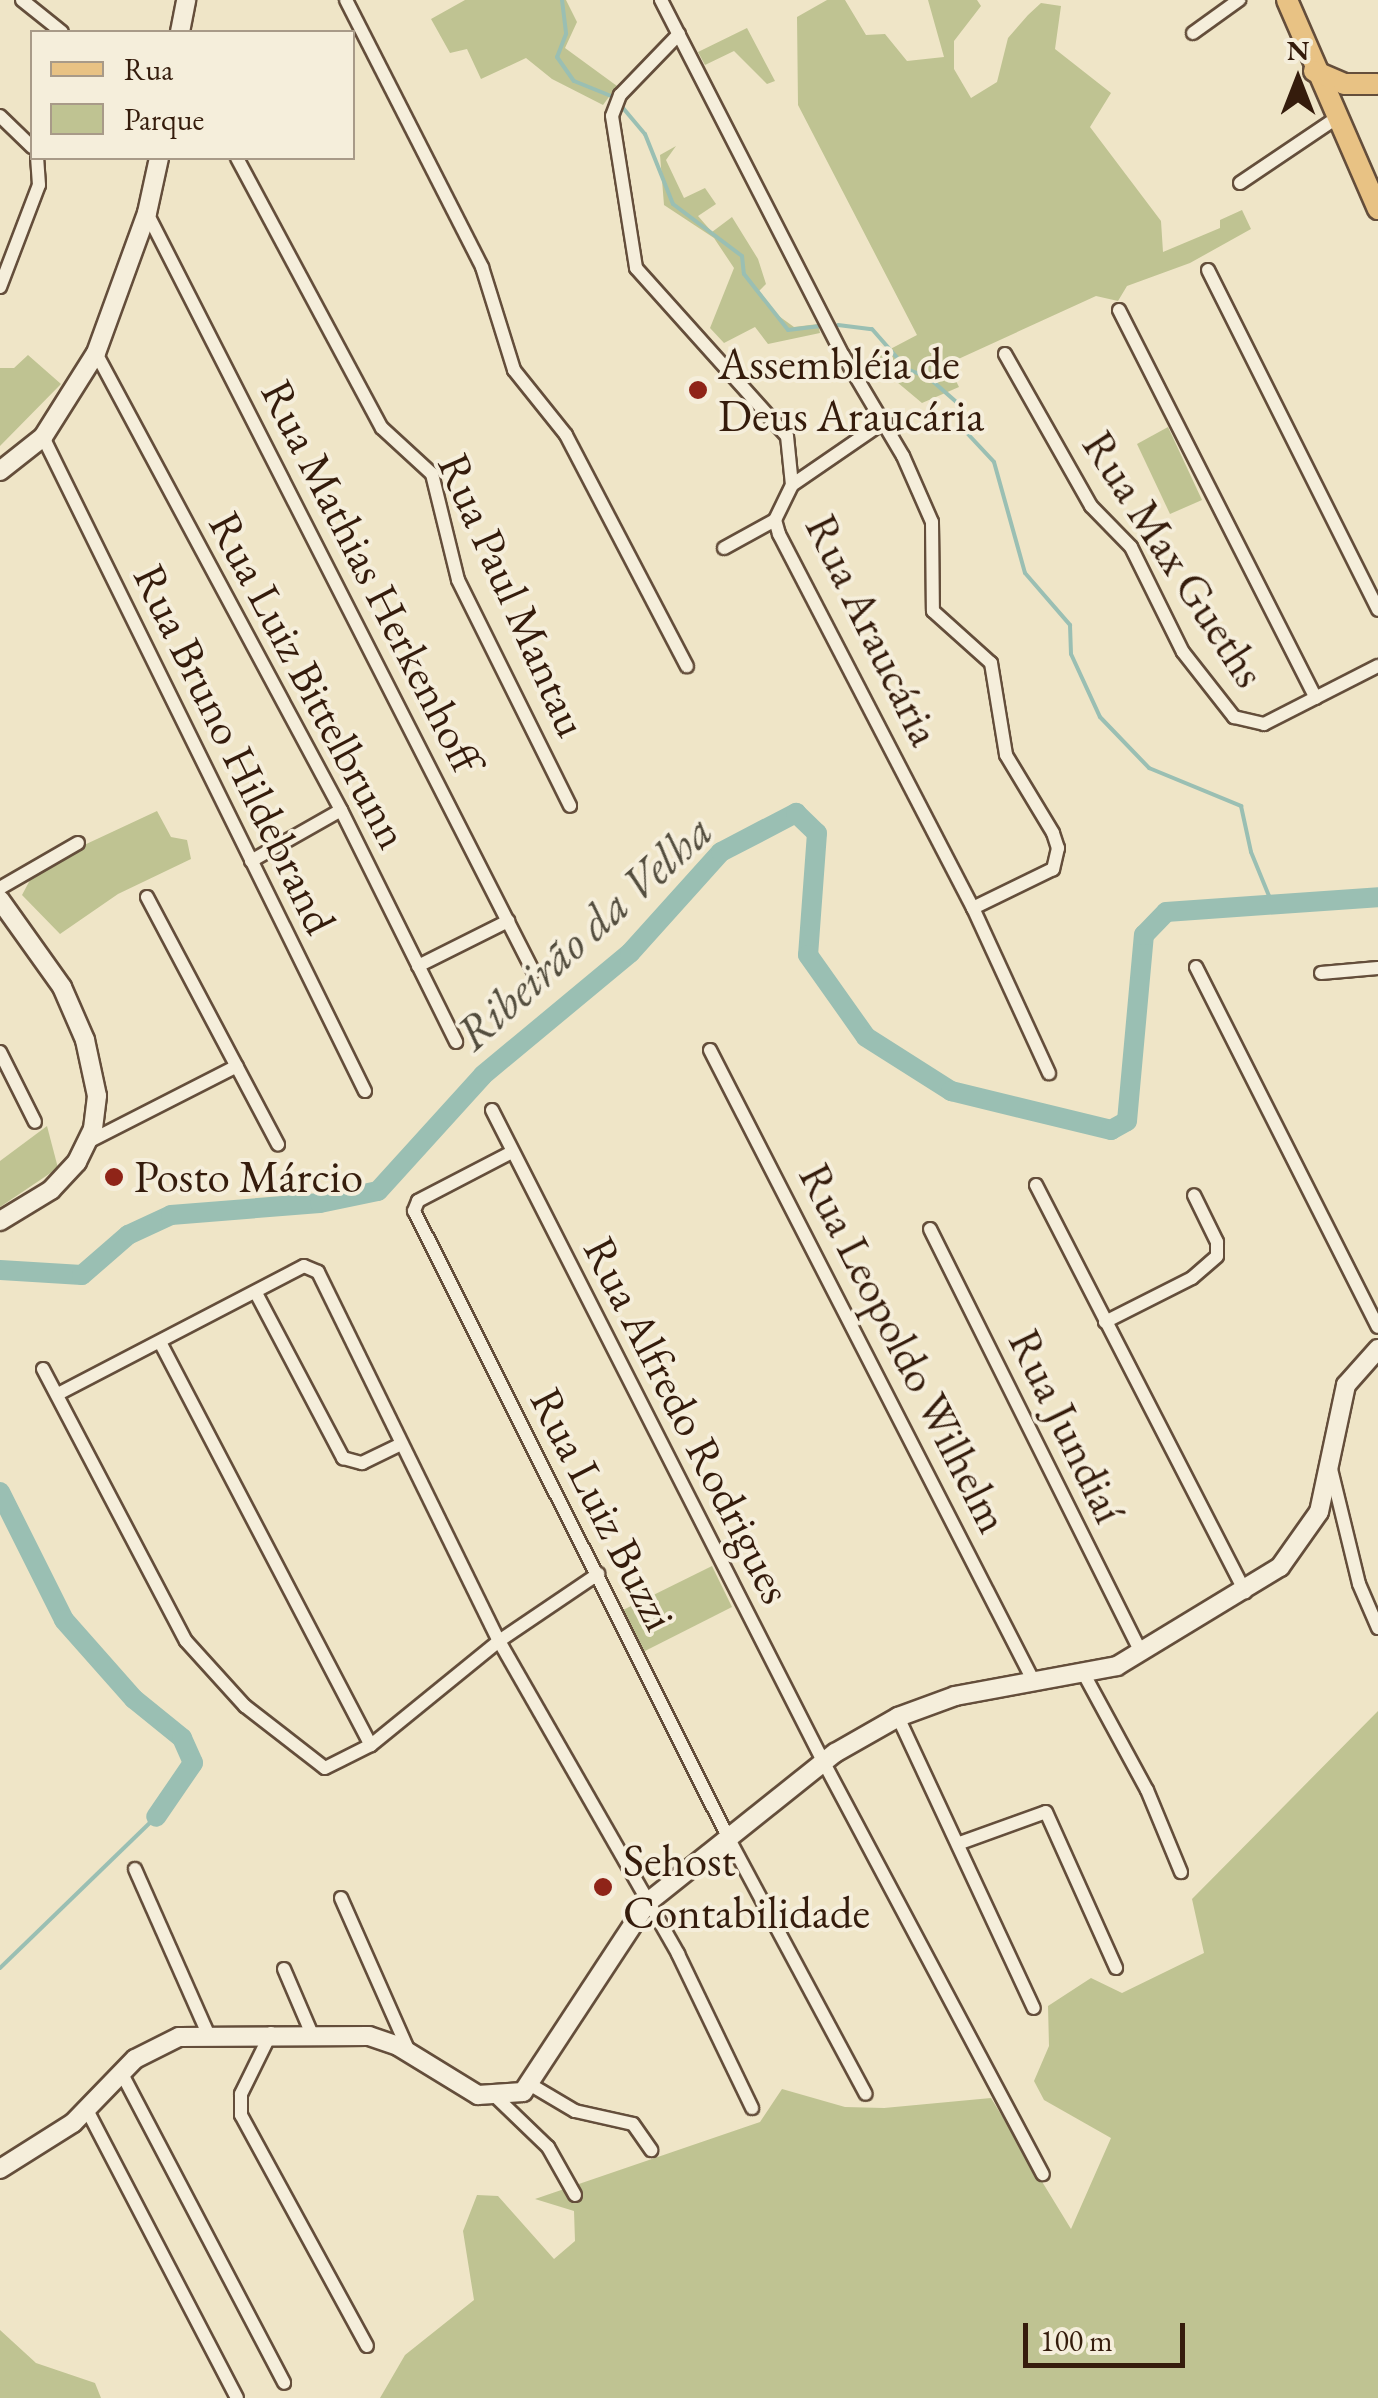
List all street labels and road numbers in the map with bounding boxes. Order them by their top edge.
street label: Rua Mathias Herkenhoff [250,371,494,781]
street label: Rua Max Gueths [1071,421,1277,697]
street label: Rua Paul Mantau [427,445,599,745]
street label: Rua Luiz Bittelbrunn [198,503,420,857]
street label: Rua Araucária [794,506,952,754]
street label: Rua Bruno Hildebrand [122,556,348,942]
street label: Rua Leopoldo Wilhelm [788,1154,1020,1542]
street label: Rua Alfredo Rodrigues [572,1228,804,1612]
street label: Rua Jundiaí [997,1321,1137,1531]
street label: Rua Luiz Buzzi [519,1379,687,1639]

